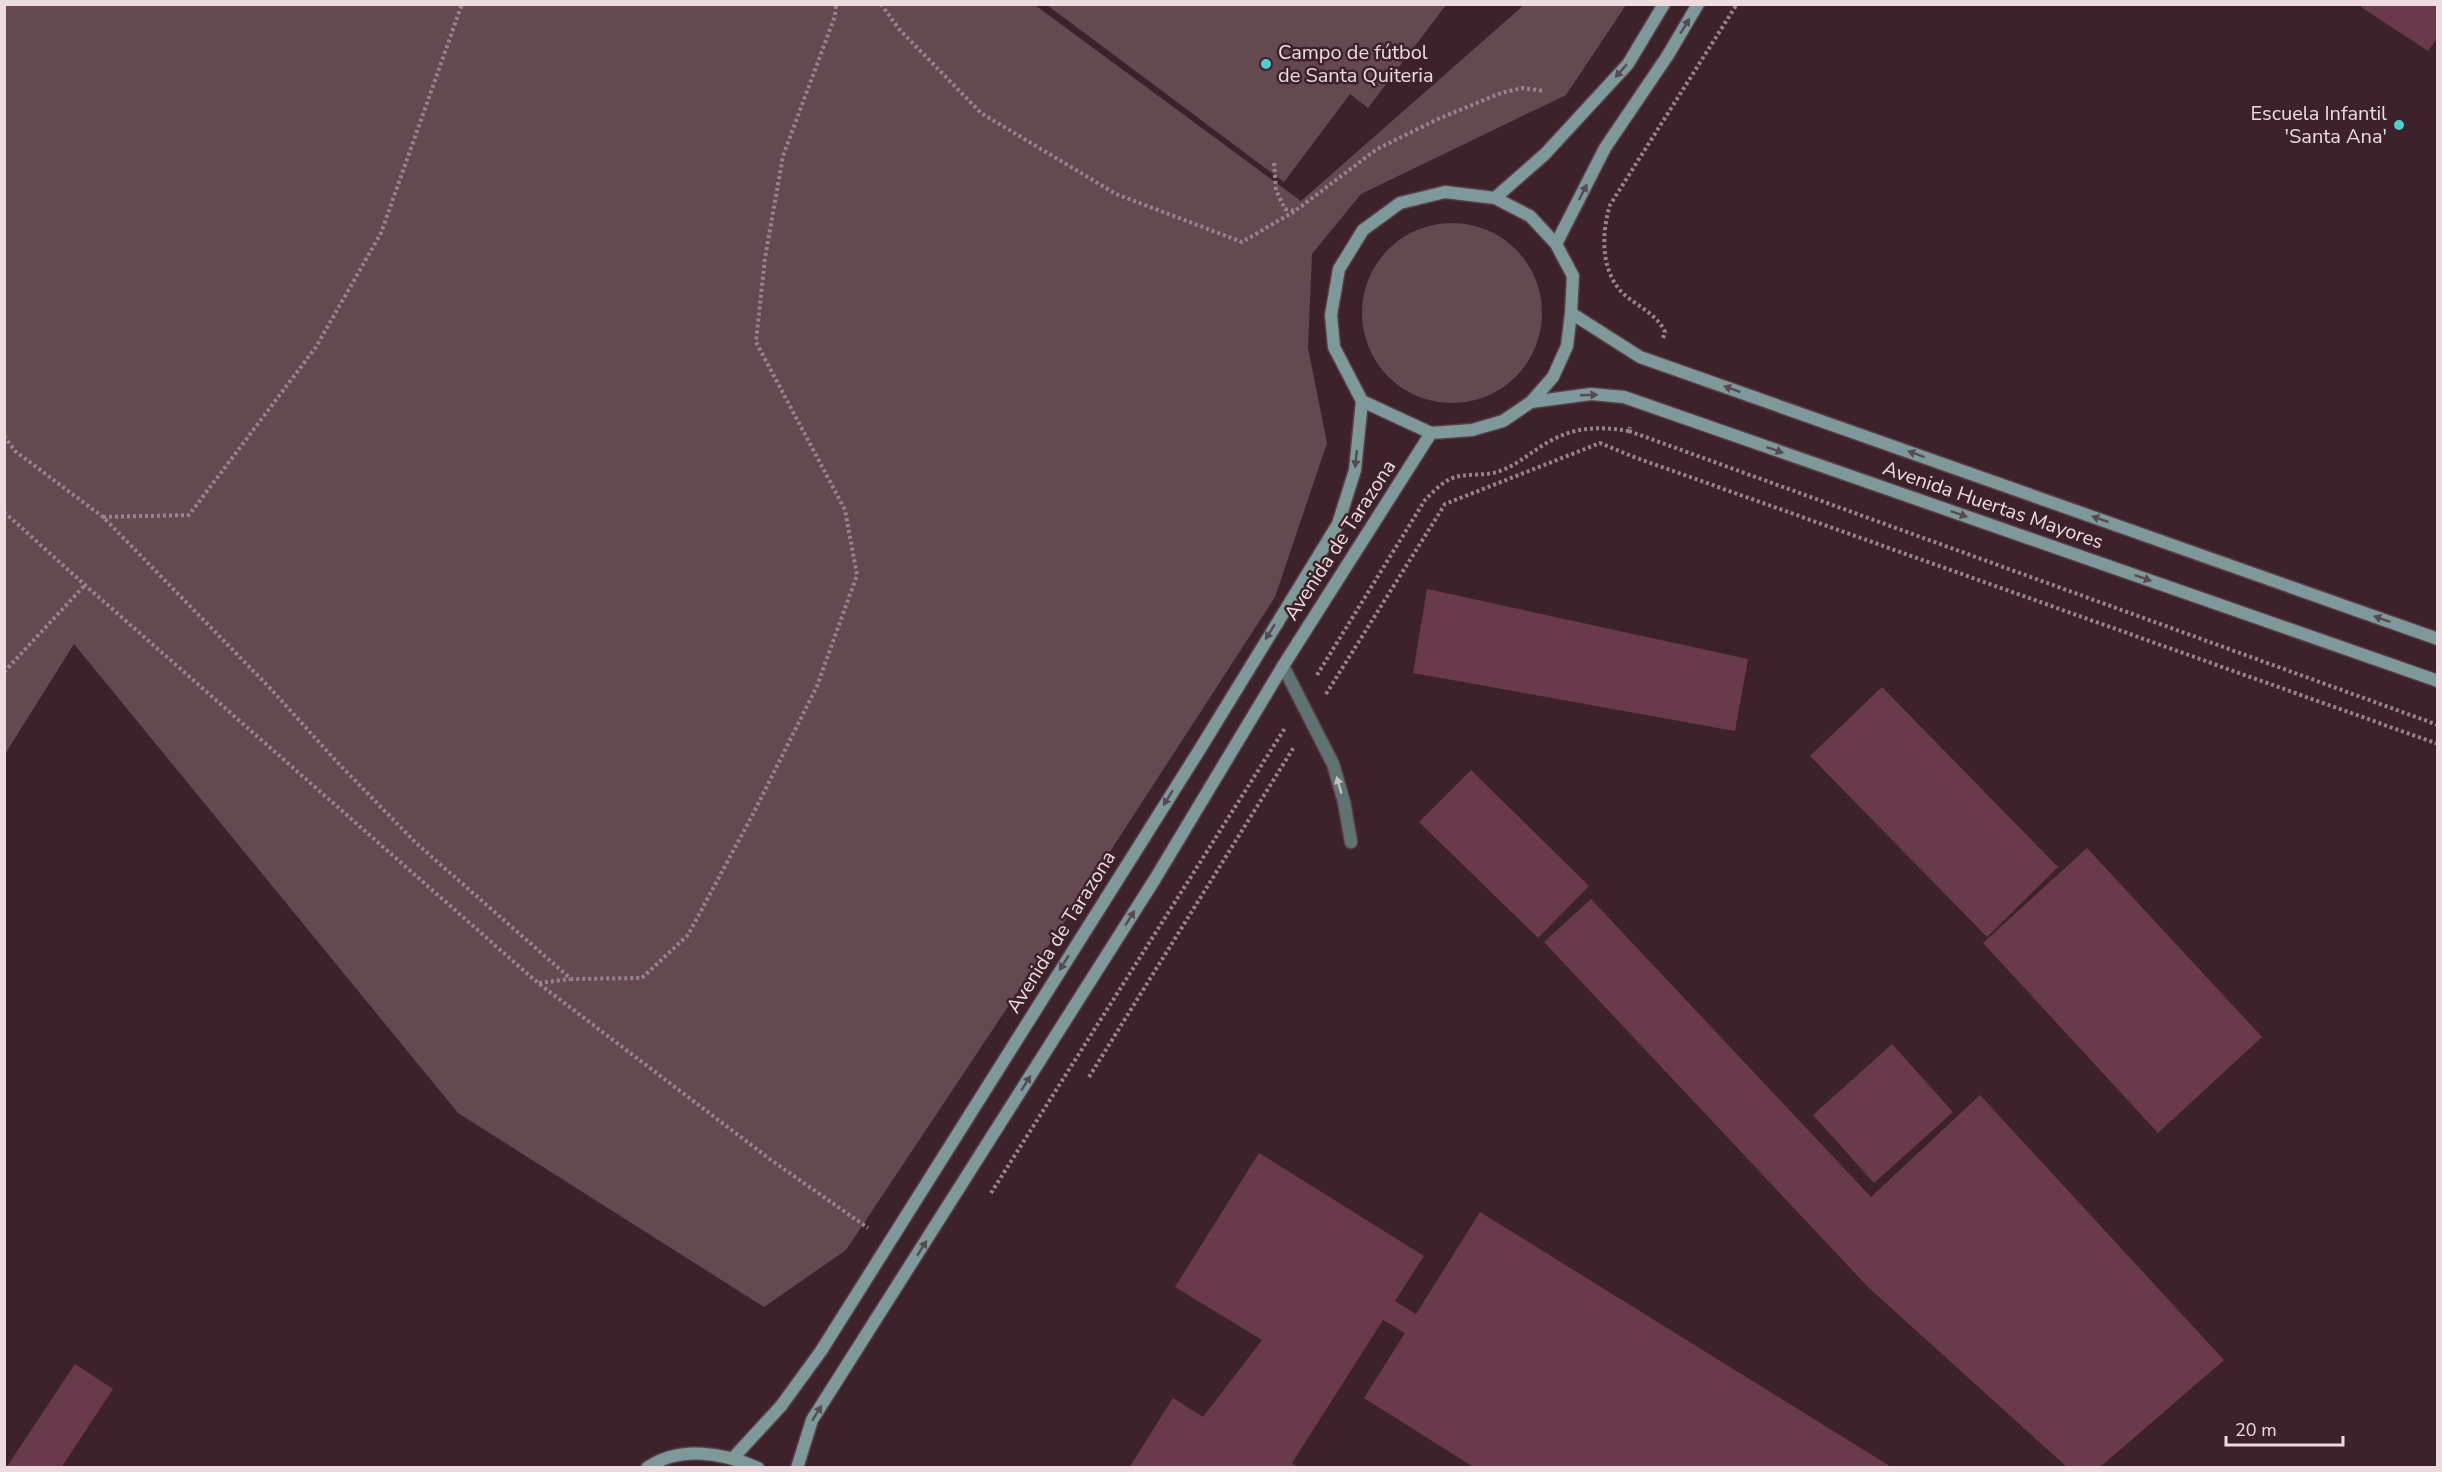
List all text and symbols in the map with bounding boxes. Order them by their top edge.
one-way arrow [1680,17,1690,34]
place label: Campo de fútbol de Santa Quiteria [1278,39,1434,89]
marker: Campo de fútbol de Santa Quiteria [1259,57,1273,71]
one-way arrow [1615,63,1628,79]
place label: Escuela Infantil 'Santa Ana' [2251,100,2387,150]
marker: Escuela Infantil 'Santa Ana' [2392,118,2406,132]
one-way arrow [1578,183,1587,200]
one-way arrow [1723,383,1741,393]
one-way arrow [1580,391,1599,400]
one-way arrow [1766,446,1784,455]
one-way arrow [1907,449,1925,459]
one-way arrow [1351,450,1361,469]
street label: Avenida de Tarazona [1278,454,1402,626]
street label: Avenida Huertas Mayores [1879,455,2107,555]
one-way arrow [1950,510,1968,520]
one-way arrow [2090,514,2108,524]
one-way arrow [2134,574,2152,584]
one-way arrow [2373,614,2391,624]
one-way arrow [1265,624,1276,640]
one-way arrow [1334,776,1343,794]
one-way arrow [1163,790,1174,807]
street label: Avenida de Tarazona [1000,846,1122,1018]
one-way arrow [1124,910,1135,927]
one-way arrow [1059,955,1070,971]
one-way arrow [1020,1075,1031,1091]
one-way arrow [916,1240,927,1256]
one-way arrow [811,1405,822,1421]
scale bar [2226,1409,2343,1447]
text: 20 m [2235,1418,2277,1442]

